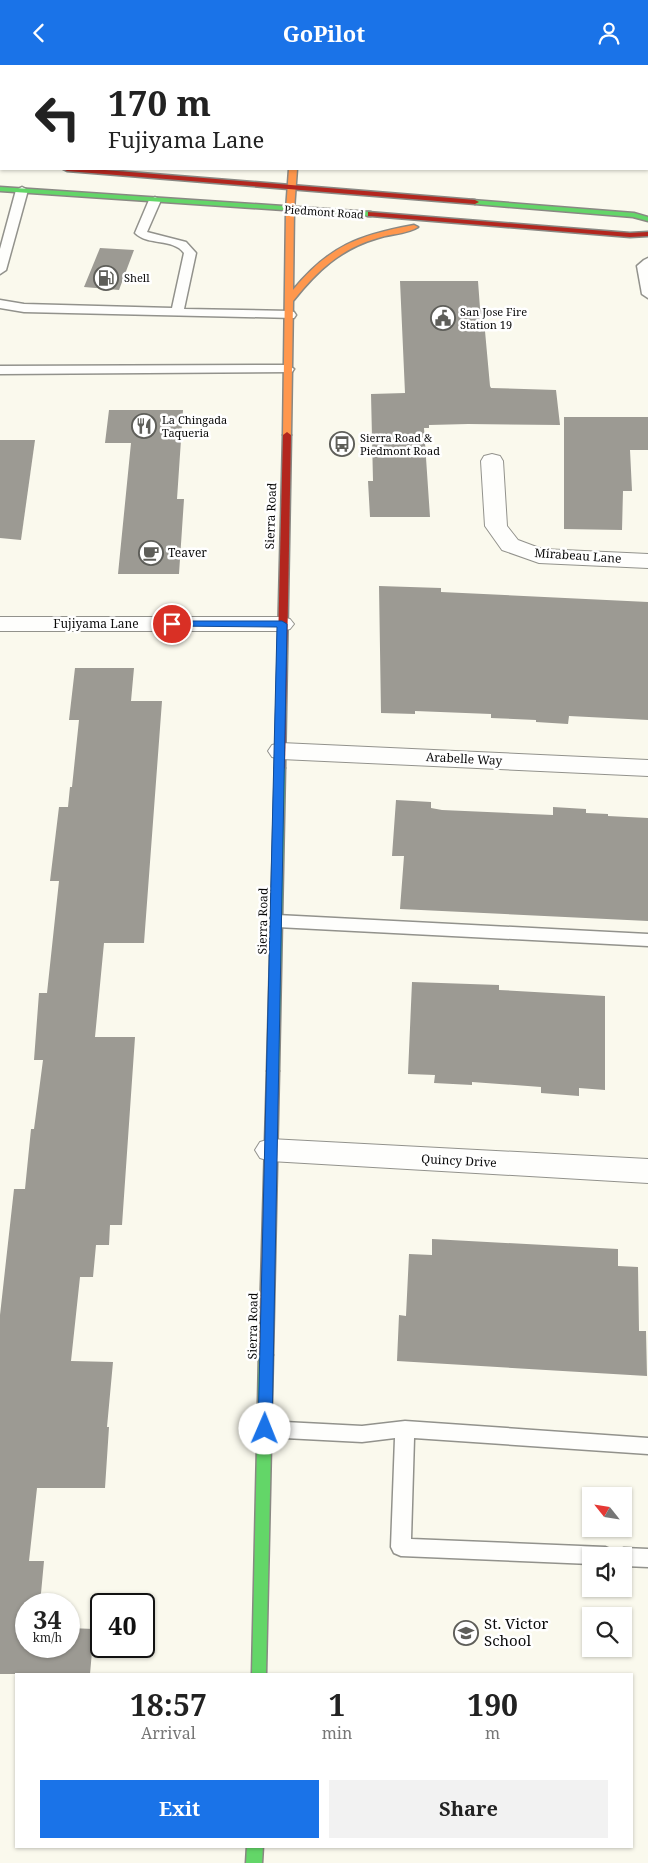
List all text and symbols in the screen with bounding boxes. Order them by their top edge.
text: GoPilot [283,18,365,48]
icon: back [25,19,53,47]
icon: person [595,19,623,47]
text: 170 m [108,79,211,126]
icon: left [25,85,90,150]
text: Fujiyama Lane [108,124,264,154]
street label: Piedmont Road [284,201,365,222]
fuel station icon: Shell [93,265,119,291]
place label: Shell [124,270,150,285]
place label: San Jose Fire Station 19 [460,304,527,332]
public building icon: San Jose Fire Station 19 [430,305,456,331]
place label: La Chingada Taqueria [162,412,227,440]
restaurant icon: La Chingada Taqueria [131,413,157,439]
place label: Sierra Road & Piedmont Road [360,430,440,458]
bus stop icon: Sierra Road & Piedmont Road [329,431,355,457]
street label: Sierra Road [261,482,280,550]
cafe icon: Teaver [138,540,164,566]
place label: Teaver [168,544,207,561]
street label: Mirabeau Lane [534,544,622,567]
pin [151,603,193,645]
icon: arrive [158,610,186,638]
street label: Fujiyama Lane [53,615,139,632]
street label: Arabelle Way [425,748,503,769]
street label: Sierra Road [253,887,272,954]
street label: Quincy Drive [421,1150,497,1171]
street label: Sierra Road [243,1292,262,1359]
position arrow [238,1402,290,1454]
north arrow [582,1487,632,1537]
map controls [582,1487,632,1657]
button: sound [582,1547,632,1597]
speed limit sign: 40 [90,1593,155,1658]
text: 34 [33,1602,62,1636]
button: search [582,1607,632,1657]
place label: St. Victor School [484,1613,548,1650]
school or university icon: St. Victor School [453,1620,479,1646]
text: km/h [33,1629,62,1646]
text: 18:57 [130,1684,207,1725]
text: 1 [329,1684,345,1725]
text: 190 [467,1684,518,1725]
text: Arrival [141,1722,196,1744]
text: min [322,1722,352,1744]
text: m [485,1722,500,1744]
button: Exit [40,1780,319,1838]
button: Share [329,1780,608,1838]

